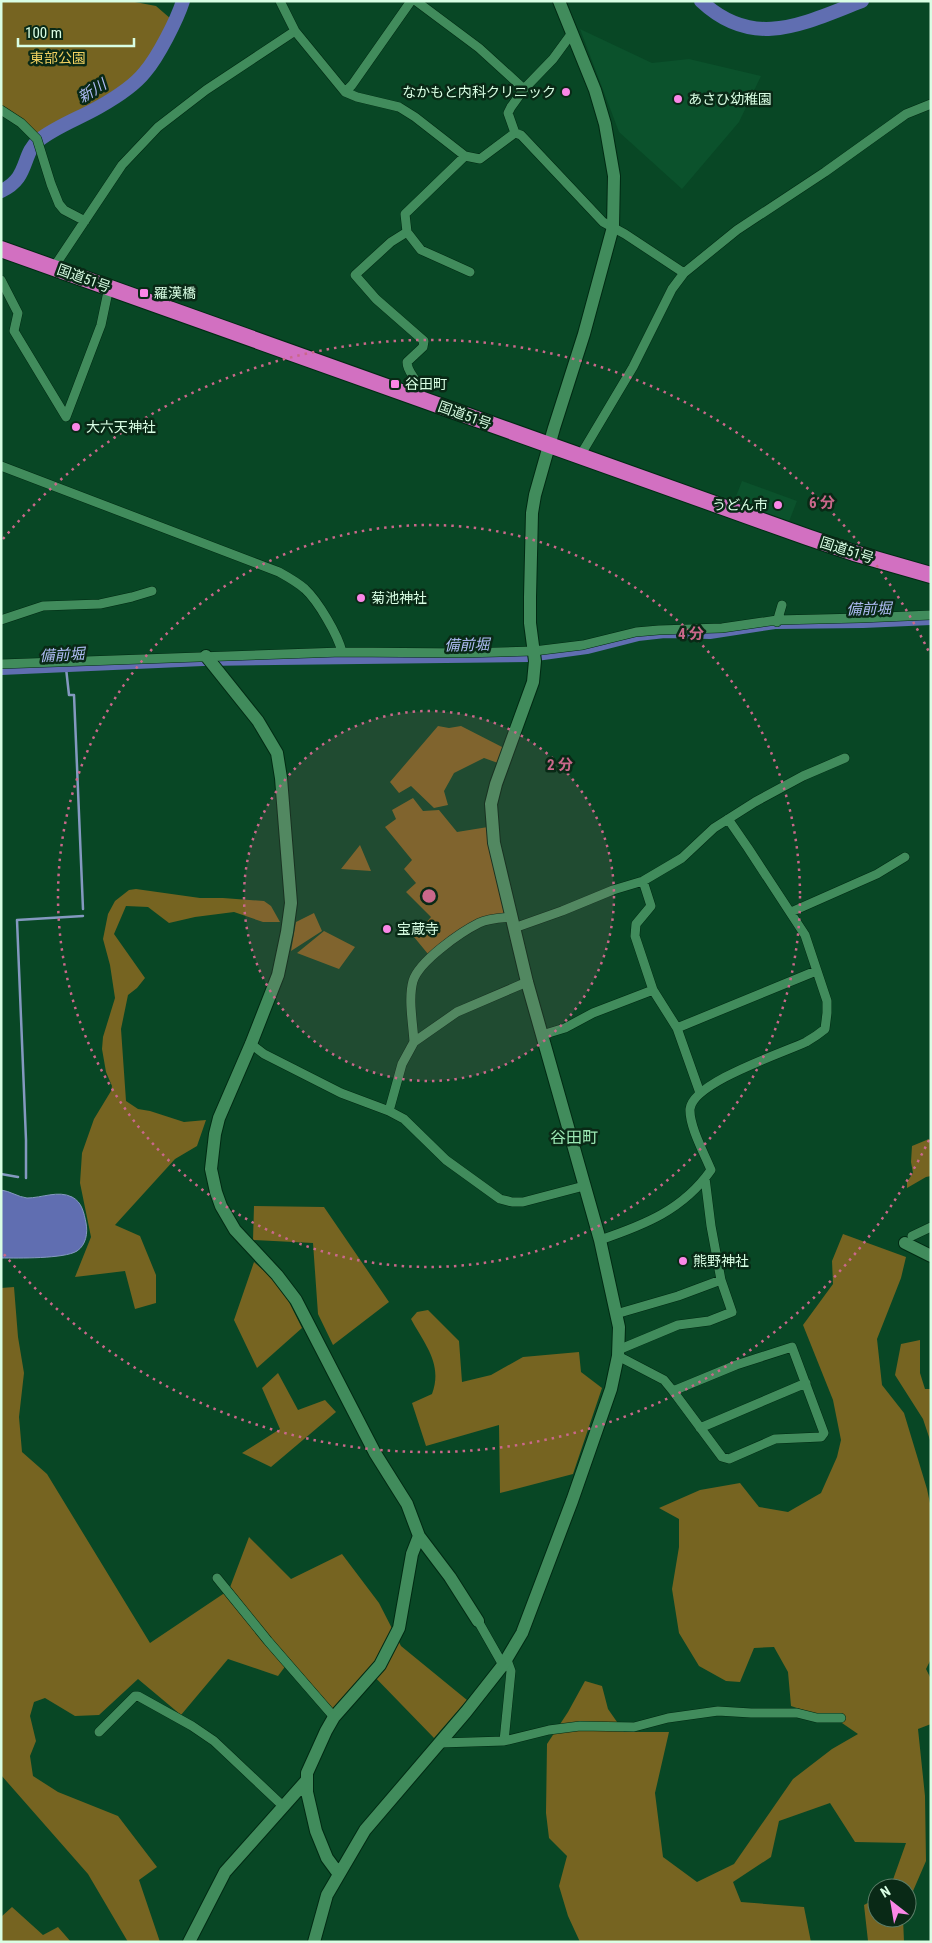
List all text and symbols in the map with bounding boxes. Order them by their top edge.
scale bar [18,15,134,47]
text: 100 m [25,24,62,42]
park label: 東部公園 [30,50,86,66]
water label: 新川 [75,74,111,107]
place label: なかもと内科クリニック [402,84,556,100]
marker: なかもと内科クリニック [560,86,572,98]
place label: あさひ幼稚園 [688,91,772,107]
marker: あさひ幼稚園 [672,93,684,105]
street label: 国道51号 [55,261,113,295]
place label: 羅漢橋 [154,285,196,301]
marker: 羅漢橋 [138,287,150,299]
place label: 谷田町 [405,376,447,392]
marker: 谷田町 [389,378,401,390]
street label: 国道51号 [436,398,494,432]
place label: 大六天神社 [86,419,156,435]
marker: 大六天神社 [70,421,82,433]
text: 6 分 [809,494,835,512]
place label: うどん市 [712,497,768,513]
marker: うどん市 [772,499,784,511]
street label: 国道51号 [818,534,876,566]
place label: 菊池神社 [371,590,427,606]
marker: 菊池神社 [355,592,367,604]
water label: 備前堀 [846,600,894,618]
text: 4 分 [678,625,704,643]
water label: 備前堀 [444,636,492,654]
water label: 備前堀 [39,645,87,665]
text: 2 分 [547,756,573,774]
centre of rings [420,887,438,905]
place label: 宝蔵寺 [397,921,439,937]
marker: 宝蔵寺 [381,923,393,935]
district label: 谷田町 [550,1128,598,1147]
place label: 熊野神社 [693,1253,749,1269]
marker: 熊野神社 [677,1255,689,1267]
north arrow [867,1878,917,1928]
text: N [878,1883,893,1901]

